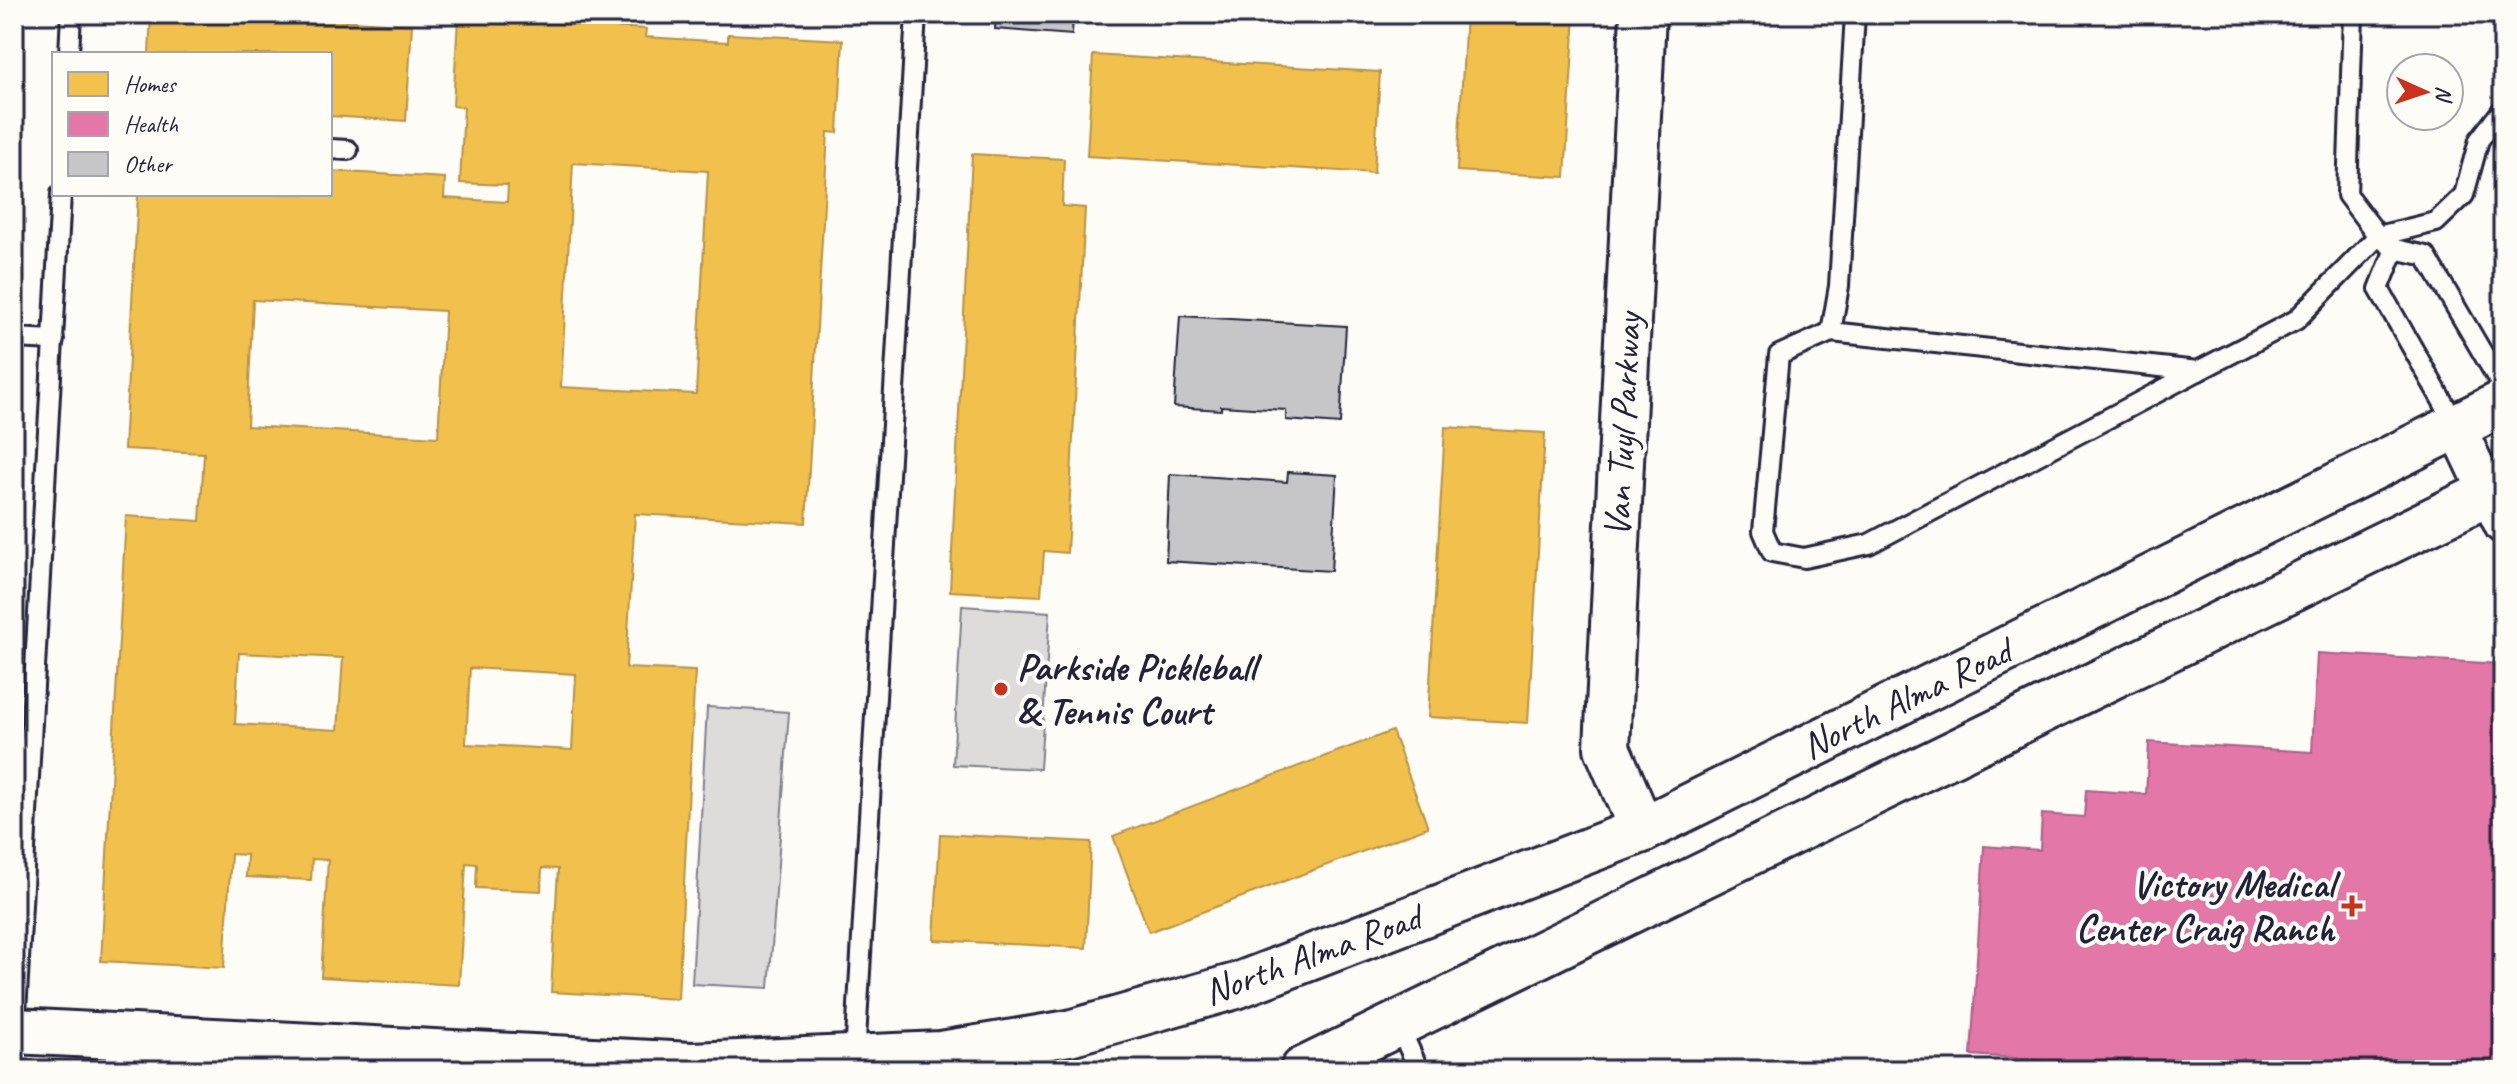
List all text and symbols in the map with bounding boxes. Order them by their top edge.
legend [52,52,332,196]
north arrow [2385,52,2465,132]
text: Homes [124,69,177,99]
text: N [2429,85,2458,104]
text: Health [124,109,179,139]
text: Other [124,149,174,179]
street label: Van Tuyl Parkway [1593,309,1652,538]
street label: North Alma Road [1794,625,2023,769]
place label: Parkside Pickleball & Tennis Court [1017,644,1263,735]
marker: Parkside Pickleball & Tennis Court [992,680,1010,698]
place label: Victory Medical Center Craig Ranch [2076,861,2341,952]
street label: North Alma Road [1197,892,1432,1015]
marker: Victory Medical Center Craig Ranch [2341,895,2363,917]

